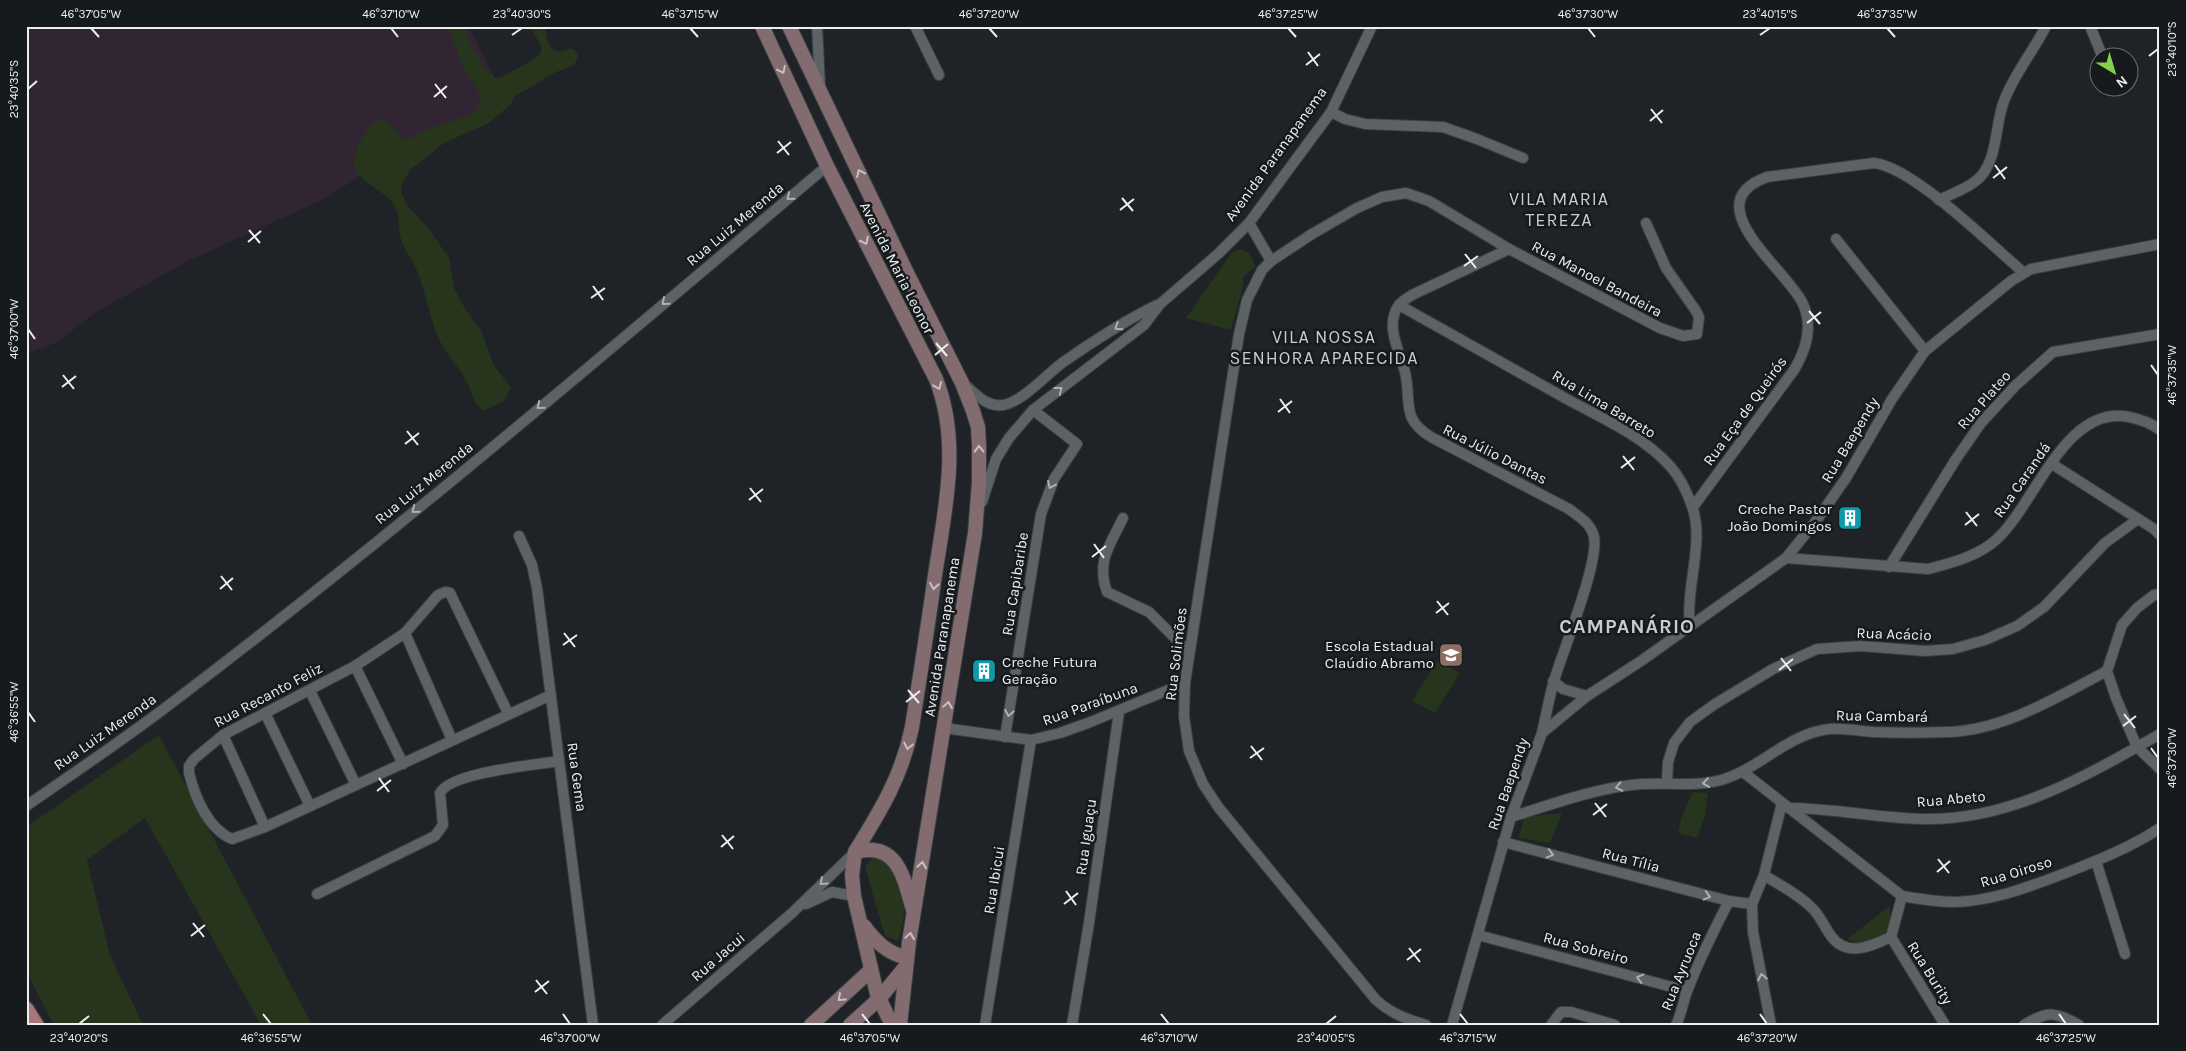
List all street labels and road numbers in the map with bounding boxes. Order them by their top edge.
street label: Avenida Paranapanema [1221,83,1331,225]
street label: Rua Luiz Merenda [683,178,787,270]
street label: Avenida Maria Leonor [856,199,938,338]
street label: Rua Manoel Bandeira [1529,237,1665,321]
street label: Rua Eça de Queirós [1699,353,1791,469]
street label: Rua Lima Barreto [1549,366,1659,442]
street label: Rua Plateo [1953,367,2015,433]
street label: Rua Baependy [1817,394,1883,486]
street label: Rua Júlio Dantas [1440,420,1550,488]
street label: Rua Luiz Merenda [371,438,477,528]
street label: Rua Carandá [1990,439,2054,521]
street label: Rua Capibaribe [998,531,1032,637]
street label: Avenida Paranapanema [920,556,964,718]
street label: Rua Solimões [1161,606,1191,702]
street label: Rua Acácio [1856,624,1932,644]
street label: Rua Recanto Feliz [211,659,325,731]
street label: Rua Paraíbuna [1040,678,1140,730]
street label: Rua Luiz Merenda [50,690,160,774]
street label: Rua Cambará [1836,706,1928,726]
street label: Rua Baependy [1484,735,1532,833]
street label: Rua Gema [563,741,591,813]
street label: Rua Abeto [1916,787,1986,811]
street label: Rua Iguaçu [1072,798,1100,876]
street label: Rua Tília [1600,844,1662,876]
street label: Rua Ibicui [980,845,1008,915]
street label: Rua Oiroso [1978,853,2054,891]
street label: Rua Sobreiro [1541,928,1631,968]
street label: Rua Jacui [687,929,749,985]
street label: Rua Ayruoca [1657,929,1705,1013]
street label: Rua Burity [1904,938,1956,1008]

